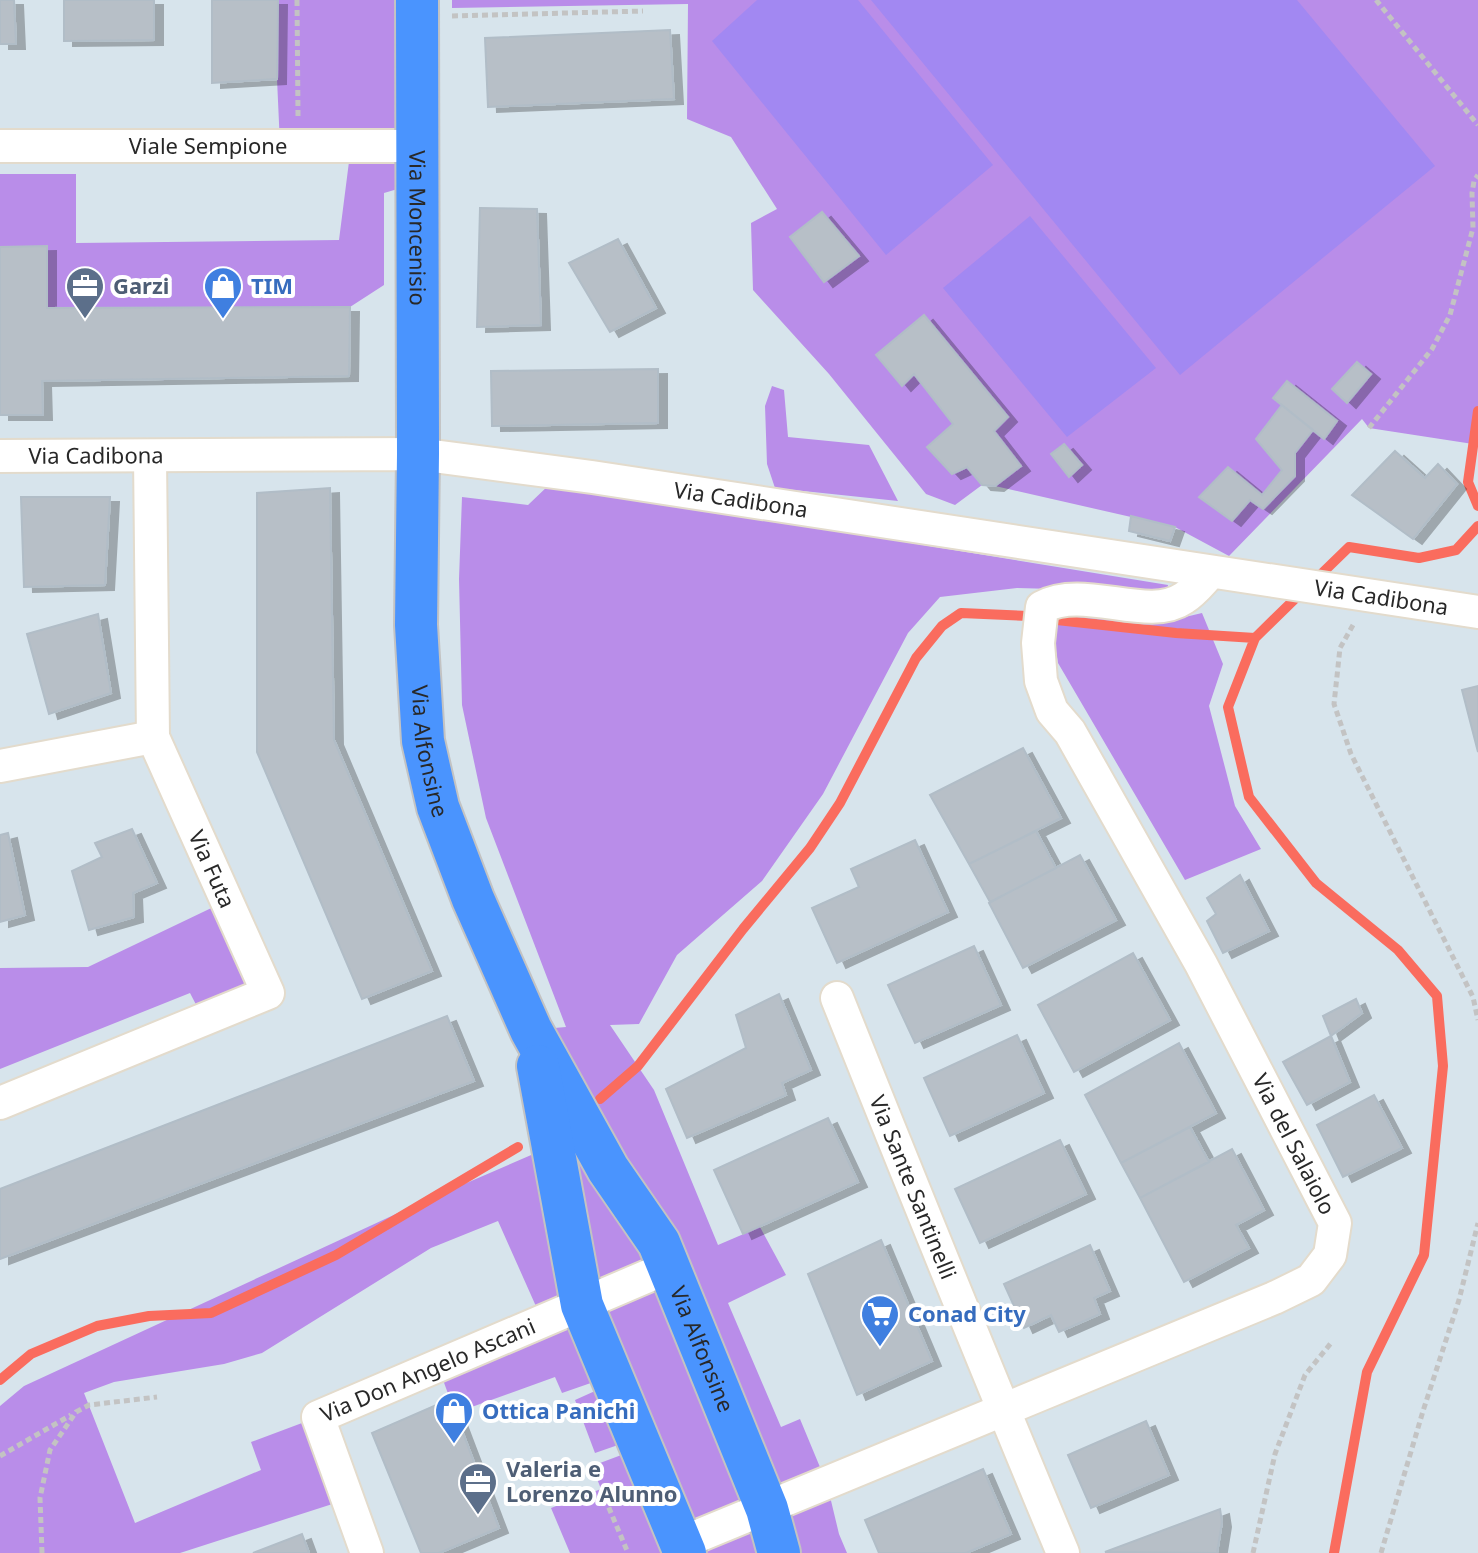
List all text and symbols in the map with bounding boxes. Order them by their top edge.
street label: Viale Sempione [129,130,287,160]
street label: Via Moncenisio [403,150,434,306]
office icon: Garzi [64,265,106,320]
shop icon: TIM [202,265,244,320]
place label: Garzi [113,270,169,300]
place label: TIM [251,270,293,300]
street label: Via Cadibona [28,439,164,470]
street label: Via Cadibona [672,474,810,524]
street label: Via Cadibona [1312,571,1451,621]
street label: Via Alfonsine [406,684,456,821]
street label: Via Futa [182,825,243,912]
street label: Via del Salaiolo [1246,1068,1343,1219]
street label: Via Sante Santinelli [863,1090,965,1283]
street label: Via Alfonsine [664,1281,742,1416]
supermarket icon: Conad City [859,1293,901,1348]
place label: Conad City [908,1298,1026,1328]
street label: Via Don Angelo Ascani [315,1310,539,1428]
shop icon: Ottica Panichi [433,1390,475,1445]
place label: Ottica Panichi [482,1395,635,1425]
place label: Valeria e Lorenzo Alunno [506,1453,678,1508]
office icon: Valeria e Lorenzo Alunno [457,1461,499,1516]

